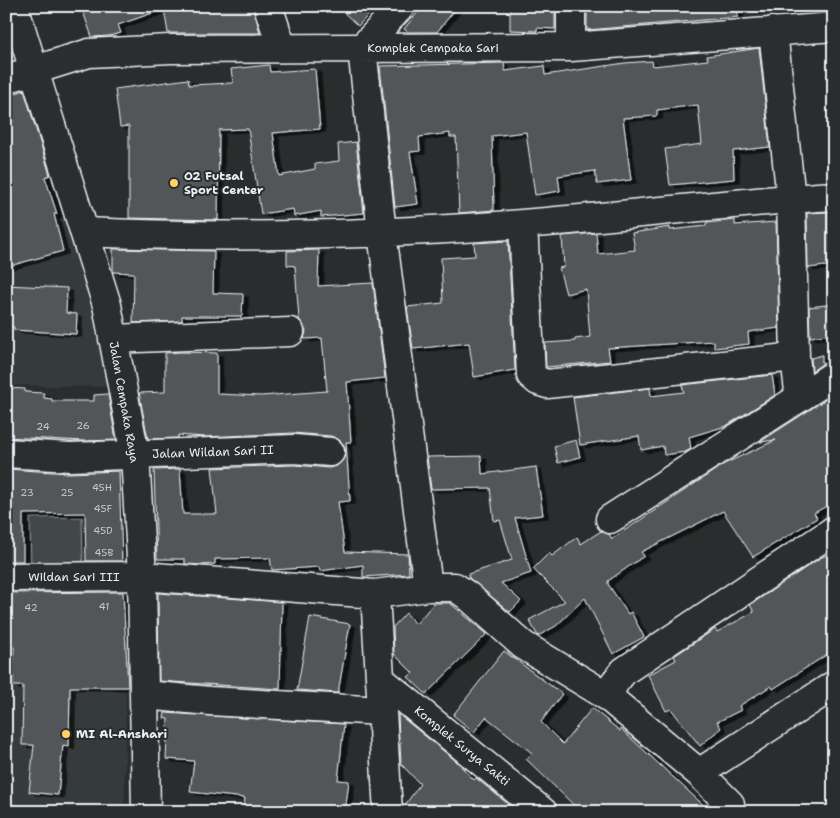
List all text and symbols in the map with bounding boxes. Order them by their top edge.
street label: Komplek Cempaka Sari [367,40,499,56]
place label: O2 Futsal Sport Center [184,168,264,198]
marker: O2 Futsal Sport Center [168,177,180,189]
street label: Jalan Cempaka Raya [105,340,143,464]
house number: 26 [76,419,90,432]
house number: 24 [36,420,50,433]
street label: Jalan Wildan Sari II [152,442,274,462]
house number: 45H [92,481,112,494]
house number: 23 [20,486,34,499]
house number: 25 [61,486,73,499]
house number: 45F [94,502,113,515]
house number: 45D [93,524,113,537]
house number: 45B [95,546,113,559]
street label: Wildan Sari III [28,569,120,585]
house number: 41 [99,600,109,613]
house number: 42 [24,601,38,614]
street label: Komplek Surya Sakti [411,702,513,790]
place label: MI Al-Anshari [76,726,167,742]
marker: MI Al-Anshari [60,728,72,740]

